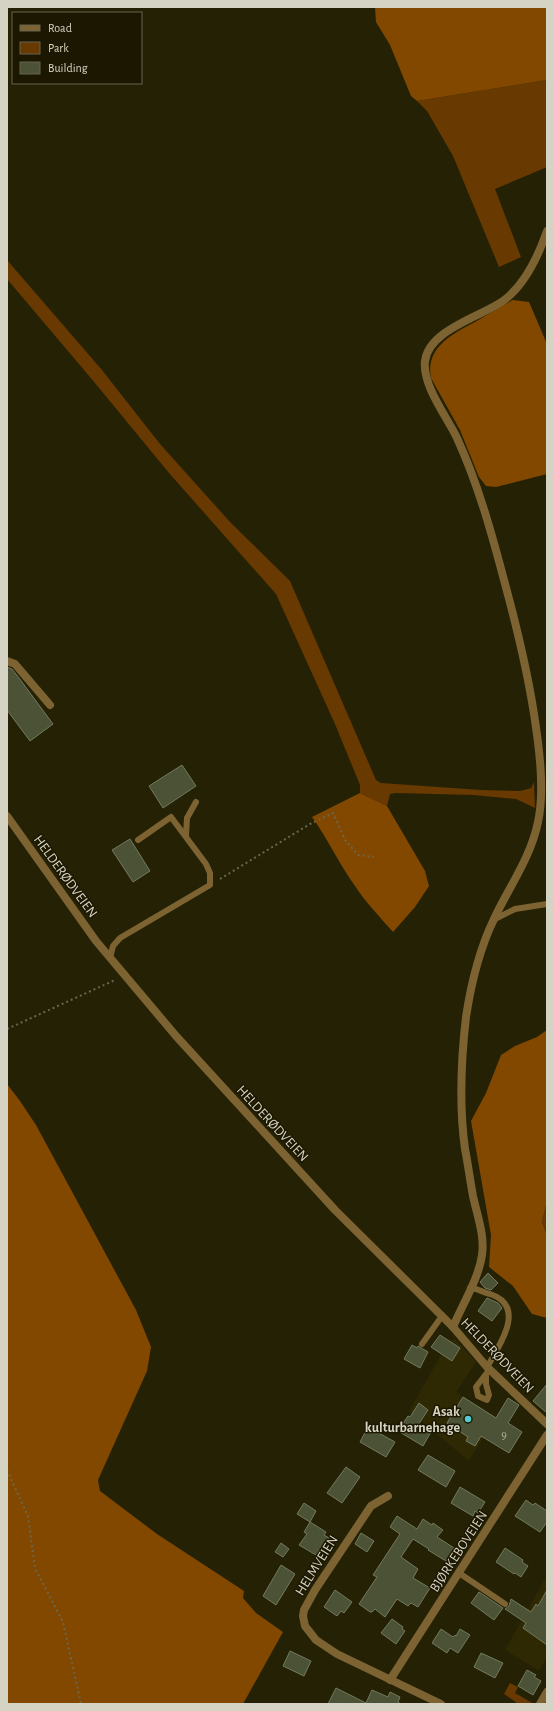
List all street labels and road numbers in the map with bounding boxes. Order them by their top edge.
street label: HELDERØDVEIEN [31,832,100,920]
street label: HELDERØDVEIEN [234,1082,312,1164]
street label: HELDERØDVEIEN [458,1315,537,1396]
street label: BJØRKEBOVEIEN [427,1508,490,1595]
street label: HELMVEIEN [293,1533,341,1598]

